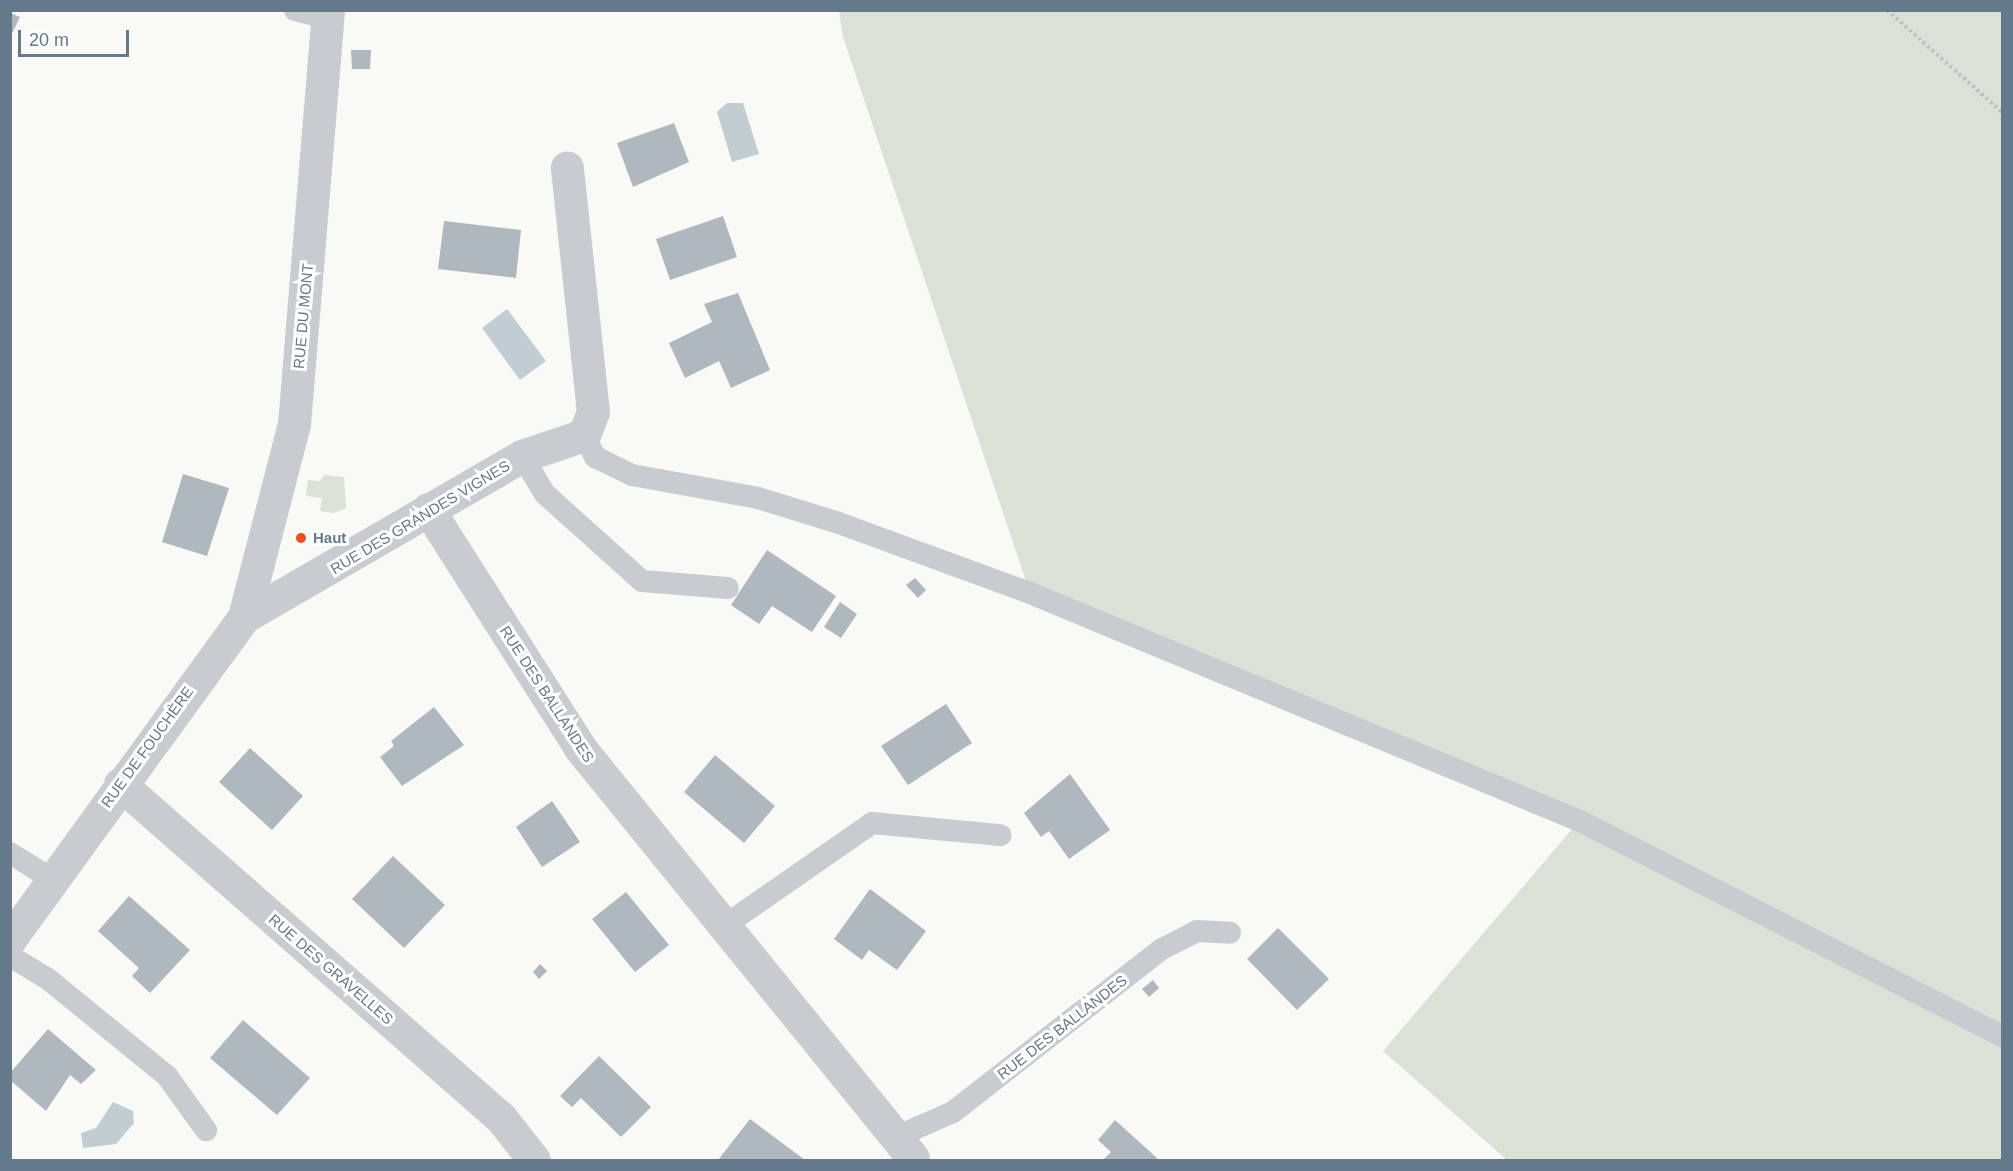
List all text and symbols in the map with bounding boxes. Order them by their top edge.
scale bar [21,18,132,56]
text: 20 m [29,30,69,50]
street label: RUE DU MONT [289,263,317,369]
street label: RUE DES GRANDES VIGNES [327,456,513,578]
place label: Haut [313,529,346,547]
marker: Haut [294,531,308,545]
street label: RUE DES BALLANDES [496,622,598,766]
street label: RUE DE FOUCHÈRE [97,683,197,811]
street label: RUE DES GRAVELLES [265,910,397,1028]
street label: RUE DES BALLANDES [994,971,1130,1083]

